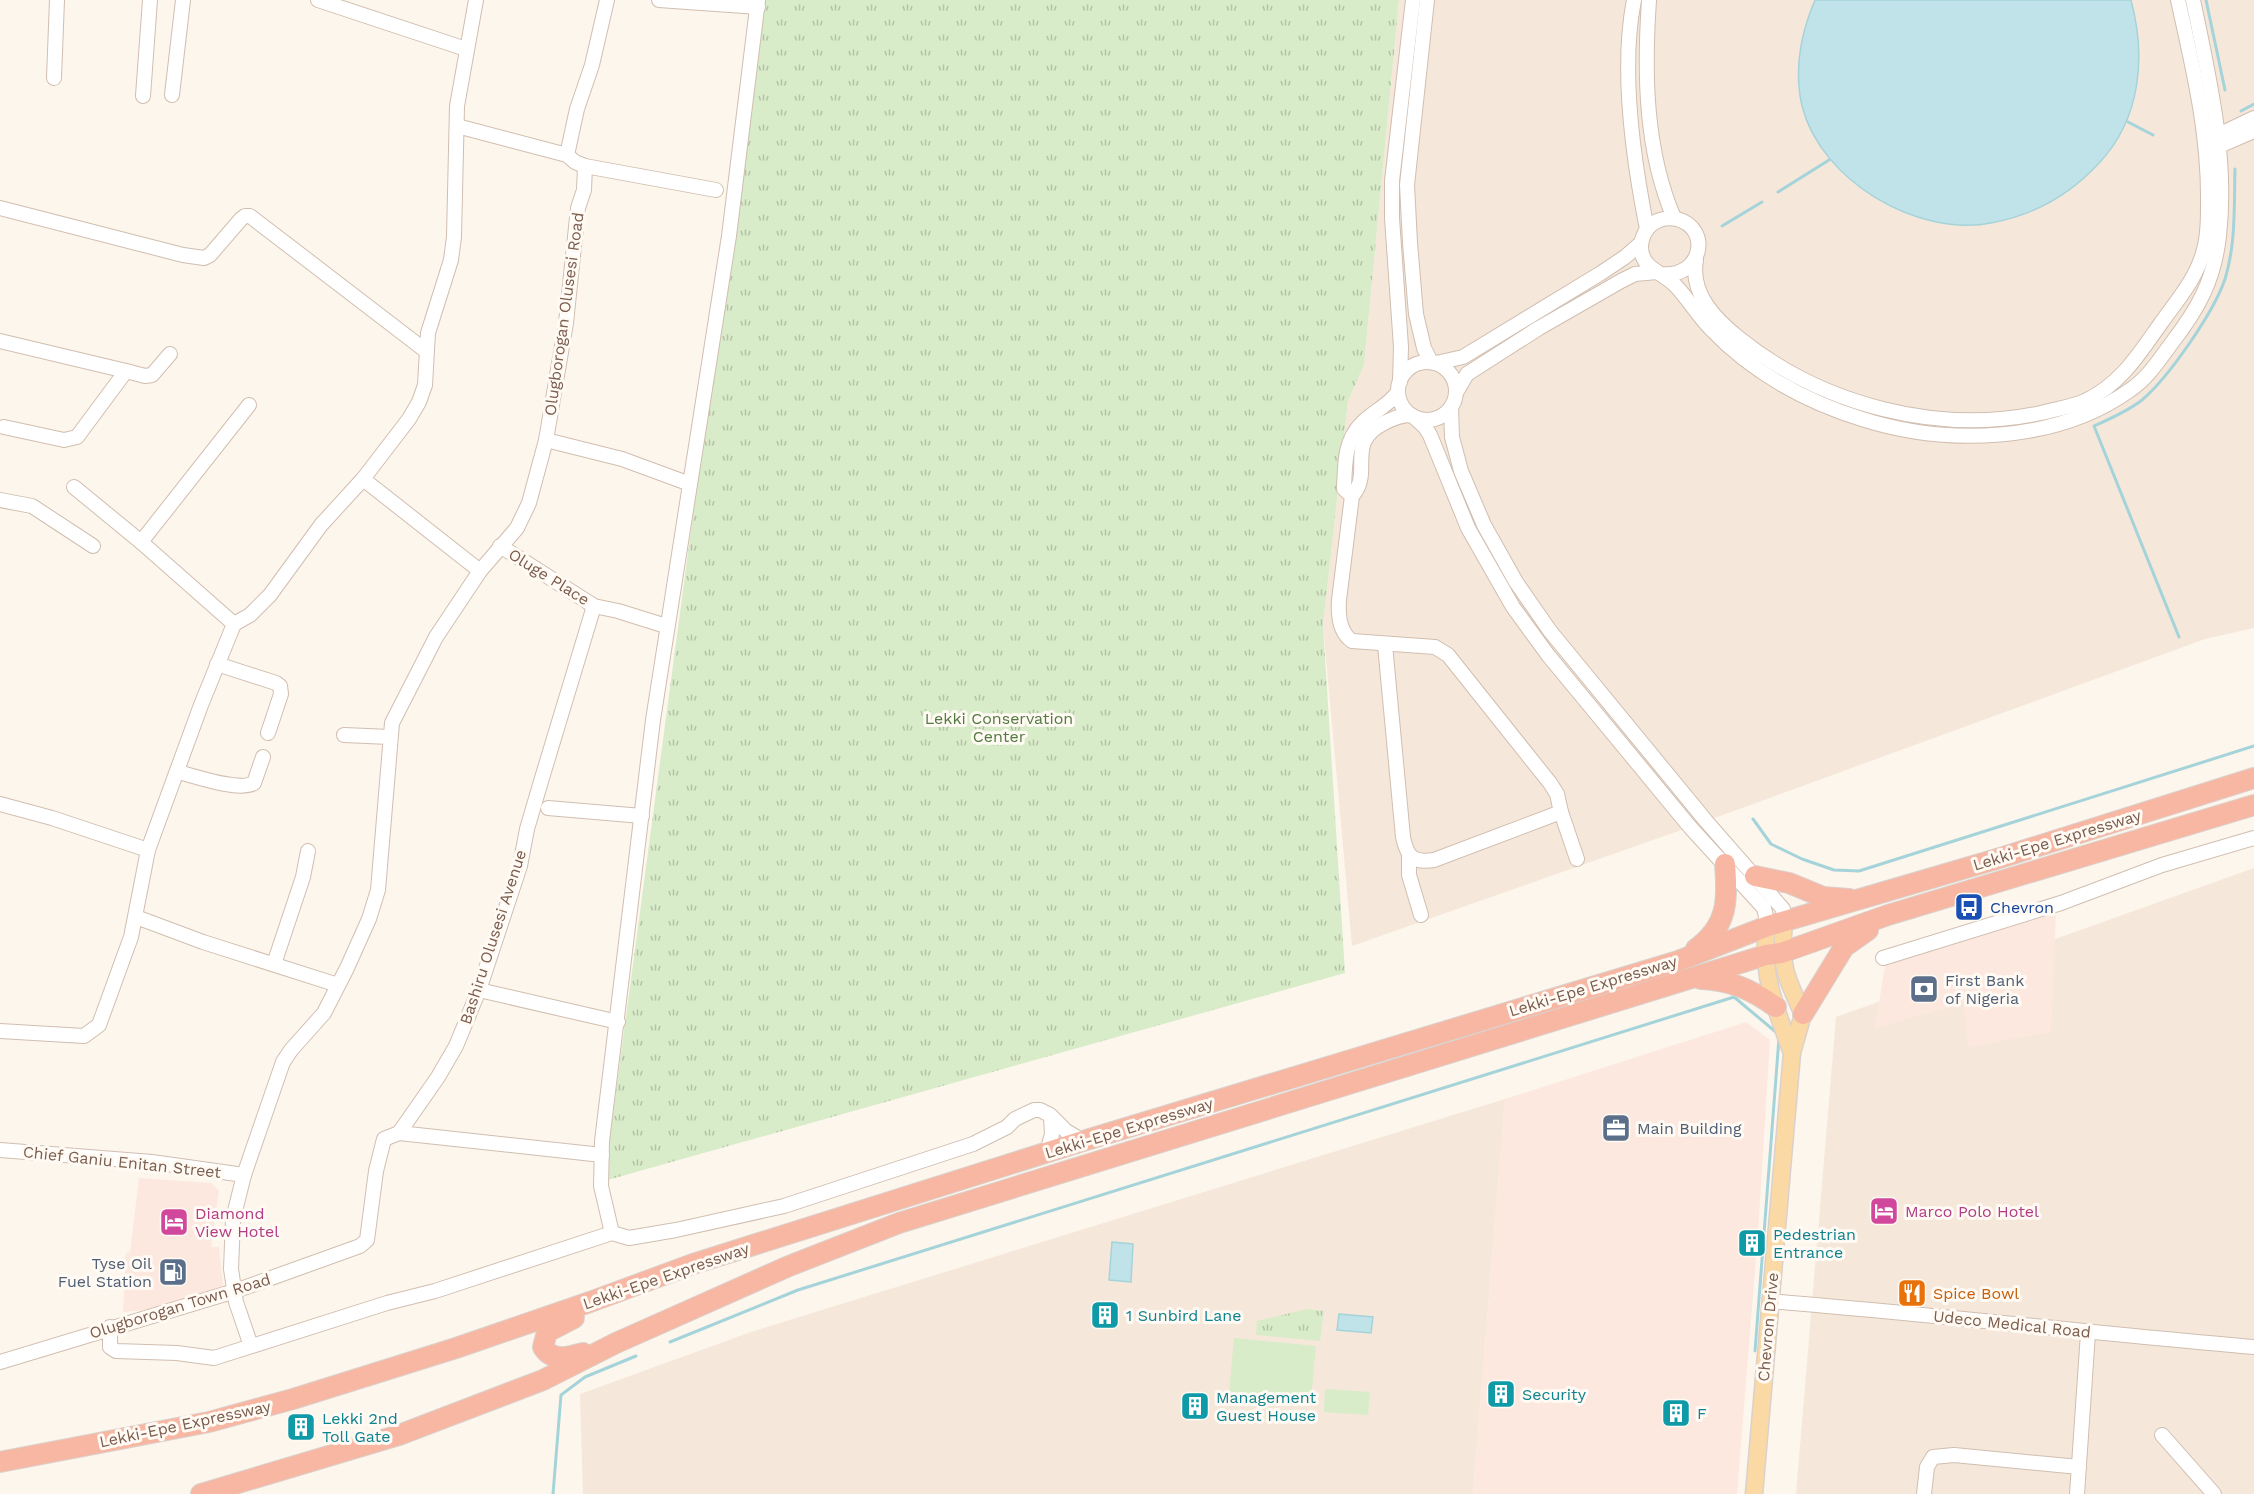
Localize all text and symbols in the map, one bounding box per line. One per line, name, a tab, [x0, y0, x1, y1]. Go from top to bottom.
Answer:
street label: Olugborogan Olusesi Road	[540, 211, 588, 417]
street label: Oluge Place	[505, 545, 593, 609]
park label: Lekki Conservation Center	[925, 709, 1073, 746]
street label: Lekki-Epe Expressway	[1971, 805, 2144, 875]
street label: Bashiru Olusesi Avenue	[456, 847, 530, 1027]
bus stop icon: Chevron	[1953, 891, 1985, 923]
place label: Chevron	[1990, 898, 2054, 917]
street label: Lekki-Epe Expressway	[1507, 951, 1680, 1021]
place label: First Bank of Nigeria	[1945, 971, 2024, 1008]
bank icon: First Bank of Nigeria	[1908, 973, 1940, 1005]
street label: Lekki-Epe Expressway	[1043, 1093, 1216, 1163]
office icon: Main Building	[1600, 1112, 1632, 1144]
place label: Main Building	[1637, 1119, 1742, 1138]
street label: Chief Ganiu Enitan Street	[22, 1142, 222, 1182]
hotel icon: Marco Polo Hotel	[1868, 1195, 1900, 1227]
place label: Marco Polo Hotel	[1905, 1202, 2039, 1221]
place label: Diamond View Hotel	[195, 1204, 279, 1241]
hotel icon: Diamond View Hotel	[158, 1206, 190, 1238]
place label: Pedestrian Entrance	[1773, 1225, 1856, 1262]
building icon: Pedestrian Entrance	[1736, 1227, 1768, 1259]
street label: Lekki-Epe Expressway	[580, 1238, 752, 1313]
place label: Tyse Oil Fuel Station	[58, 1254, 152, 1291]
fuel station icon: Tyse Oil Fuel Station	[157, 1256, 189, 1288]
street label: Olugborogan Town Road	[87, 1269, 273, 1343]
street label: Chevron Drive	[1754, 1272, 1782, 1382]
restaurant icon: Spice Bowl	[1896, 1277, 1928, 1309]
place label: Spice Bowl	[1933, 1284, 2019, 1303]
building icon: 1 Sunbird Lane	[1089, 1299, 1121, 1331]
place label: 1 Sunbird Lane	[1126, 1306, 1241, 1325]
street label: Udeco Medical Road	[1932, 1306, 2092, 1342]
building icon: Security	[1485, 1378, 1517, 1410]
place label: Security	[1522, 1385, 1587, 1404]
place label: Management Guest House	[1216, 1388, 1317, 1425]
building icon: Management Guest House	[1179, 1390, 1211, 1422]
street label: Lekki-Epe Expressway	[98, 1396, 273, 1451]
building icon: F	[1660, 1397, 1692, 1429]
place label: F	[1697, 1404, 1707, 1423]
place label: Lekki 2nd Toll Gate	[322, 1409, 398, 1446]
building icon: Lekki 2nd Toll Gate	[285, 1411, 317, 1443]

